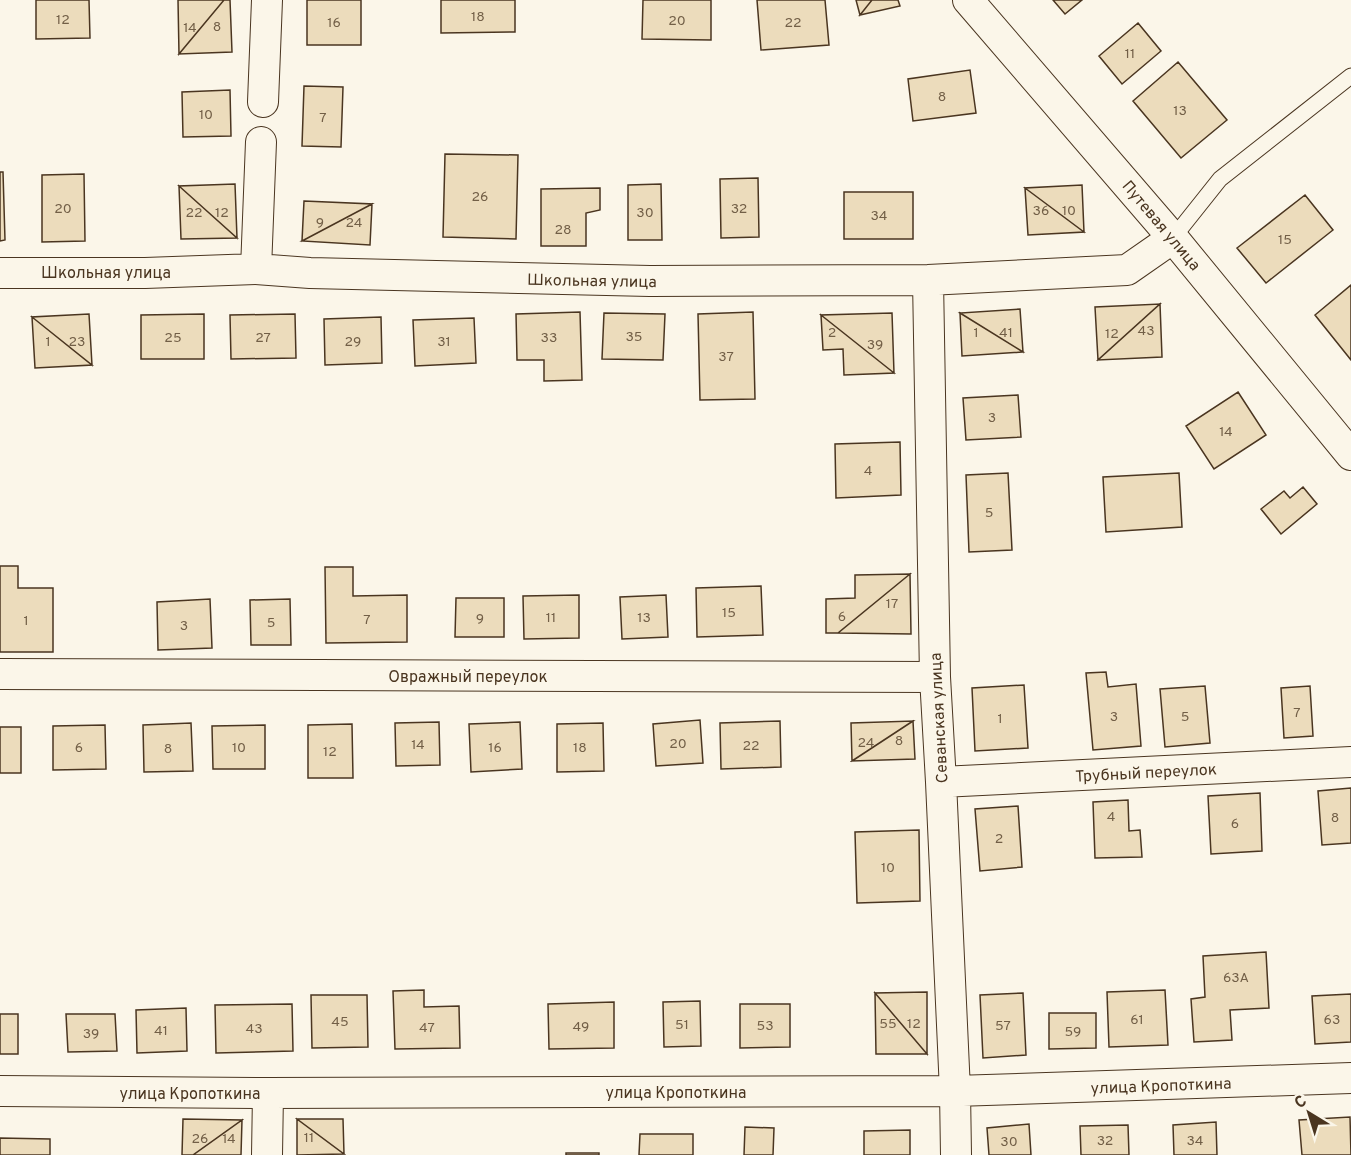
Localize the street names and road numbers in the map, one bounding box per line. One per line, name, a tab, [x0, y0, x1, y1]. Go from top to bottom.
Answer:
street label: Путевая улица	[1117, 177, 1204, 276]
street label: Школьная улица	[41, 264, 171, 284]
street label: Школьная улица	[527, 271, 657, 293]
street label: Севанская улица	[927, 652, 953, 784]
street label: Овражный переулок	[388, 668, 548, 688]
street label: Трубный переулок	[1075, 760, 1218, 788]
street label: улица Кропоткина	[1090, 1075, 1232, 1099]
street label: улица Кропоткина	[606, 1084, 746, 1104]
street label: улица Кропоткина	[120, 1085, 260, 1105]

